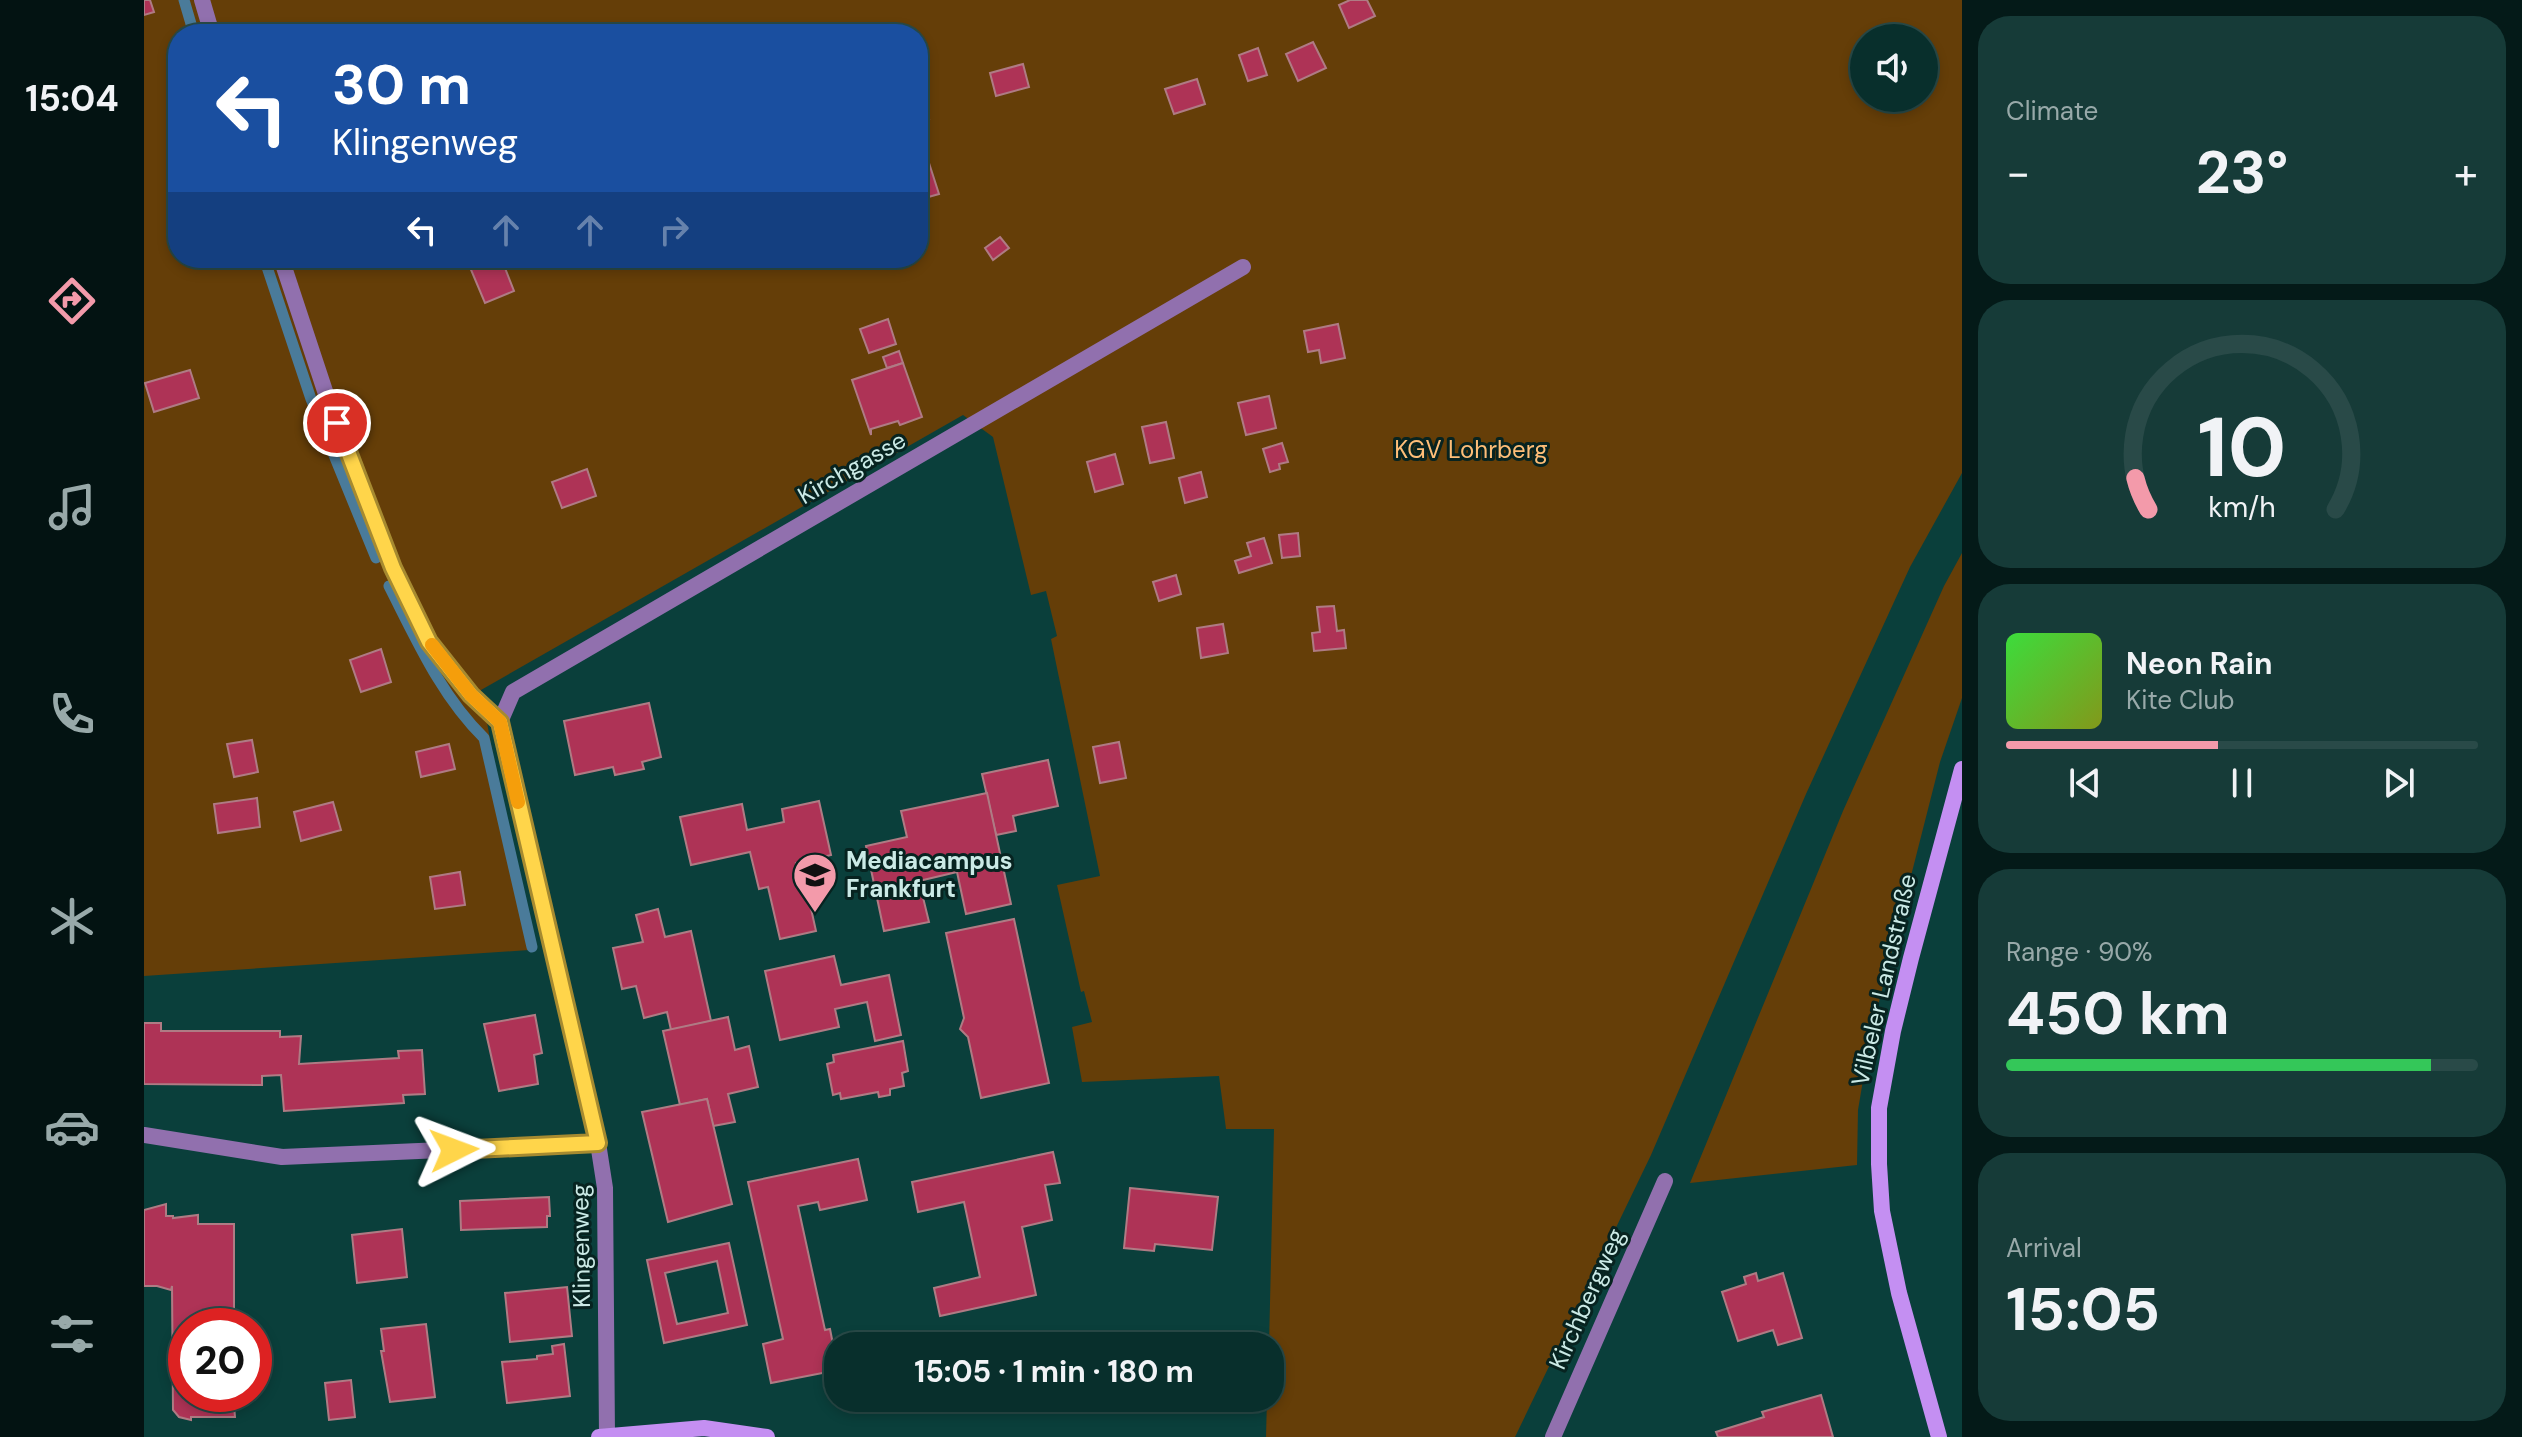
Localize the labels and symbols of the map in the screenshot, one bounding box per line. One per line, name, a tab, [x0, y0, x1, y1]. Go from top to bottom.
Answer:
pin	[303, 389, 371, 457]
street label: Kirchgasse	[792, 424, 911, 511]
park label: KGV Lohrberg	[1394, 434, 1548, 465]
place label: Mediacampus Frankfurt	[846, 845, 1013, 904]
school or university icon: Mediacampus Frankfurt	[791, 851, 839, 914]
street label: Vilbeler Landstraße	[1844, 871, 1923, 1089]
position arrow	[412, 1108, 496, 1192]
street label: Klingenweg	[564, 1184, 597, 1308]
street label: Kirchbergweg	[1542, 1223, 1631, 1374]
speed limit sign: 20	[168, 1308, 272, 1412]

